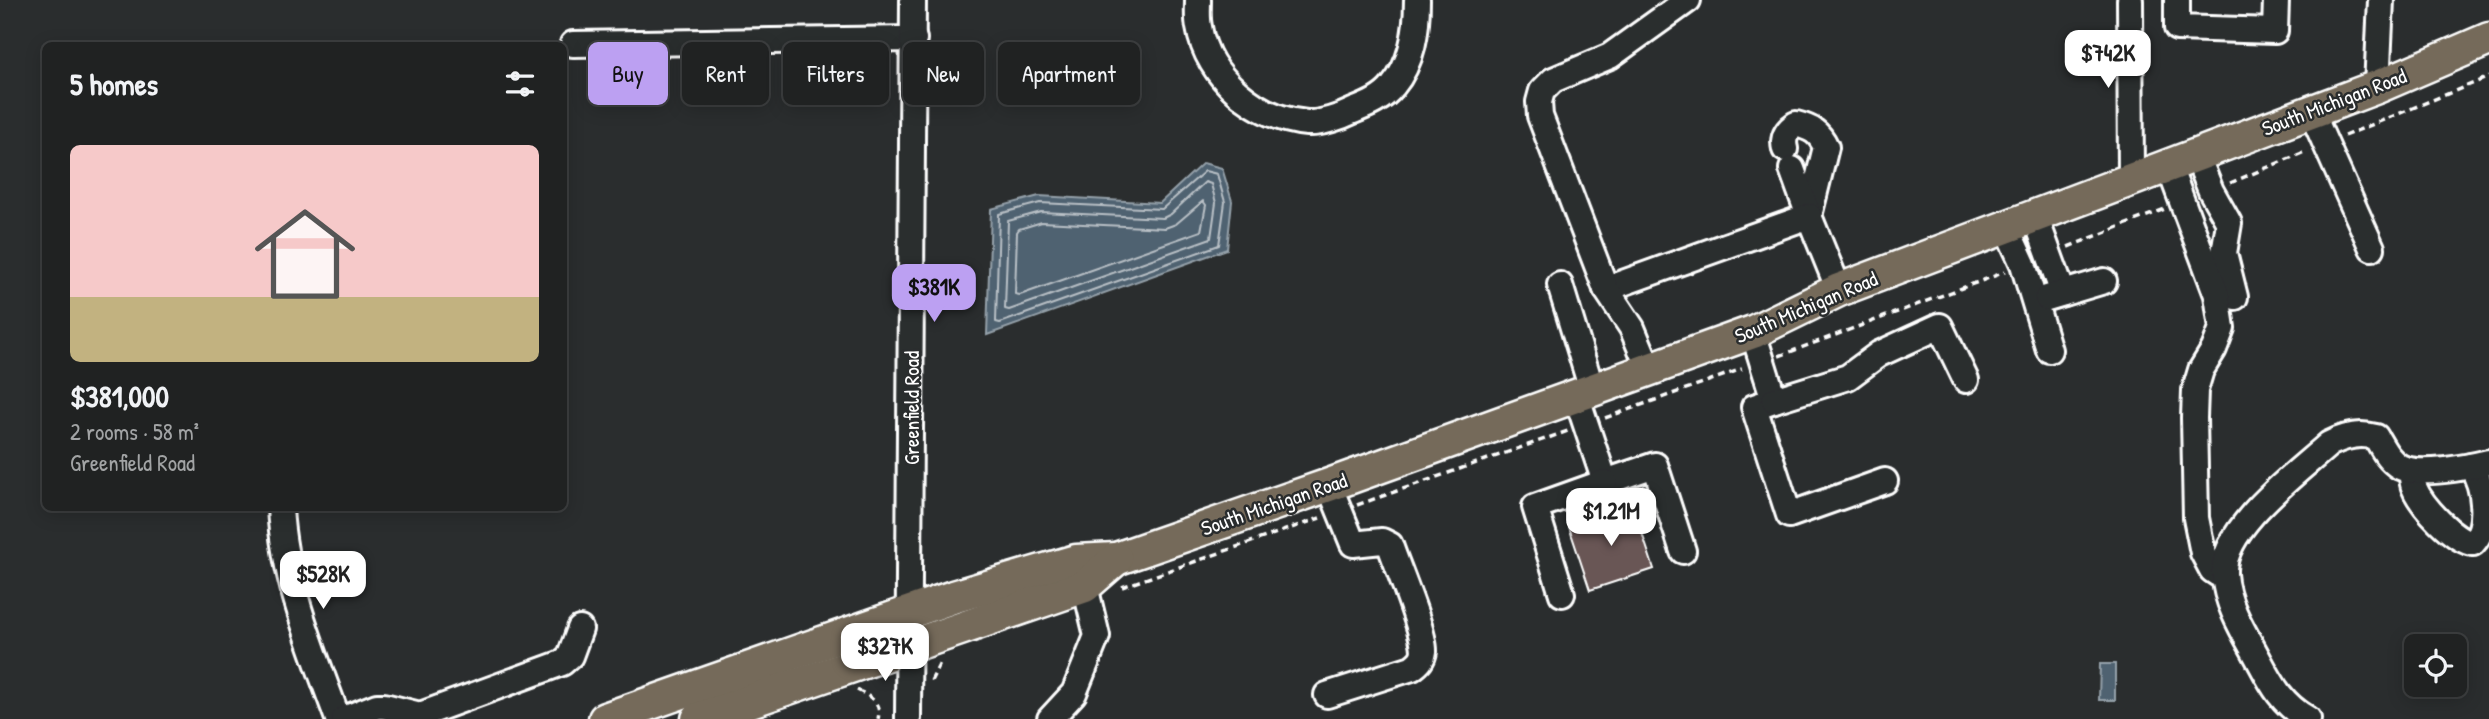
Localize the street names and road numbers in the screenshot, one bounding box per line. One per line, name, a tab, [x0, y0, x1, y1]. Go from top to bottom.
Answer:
street label: South Michigan Road	[2258, 61, 2410, 143]
street label: South Michigan Road	[1730, 264, 1882, 350]
street label: Greenfield Road	[897, 351, 926, 465]
street label: South Michigan Road	[1197, 465, 1351, 543]

